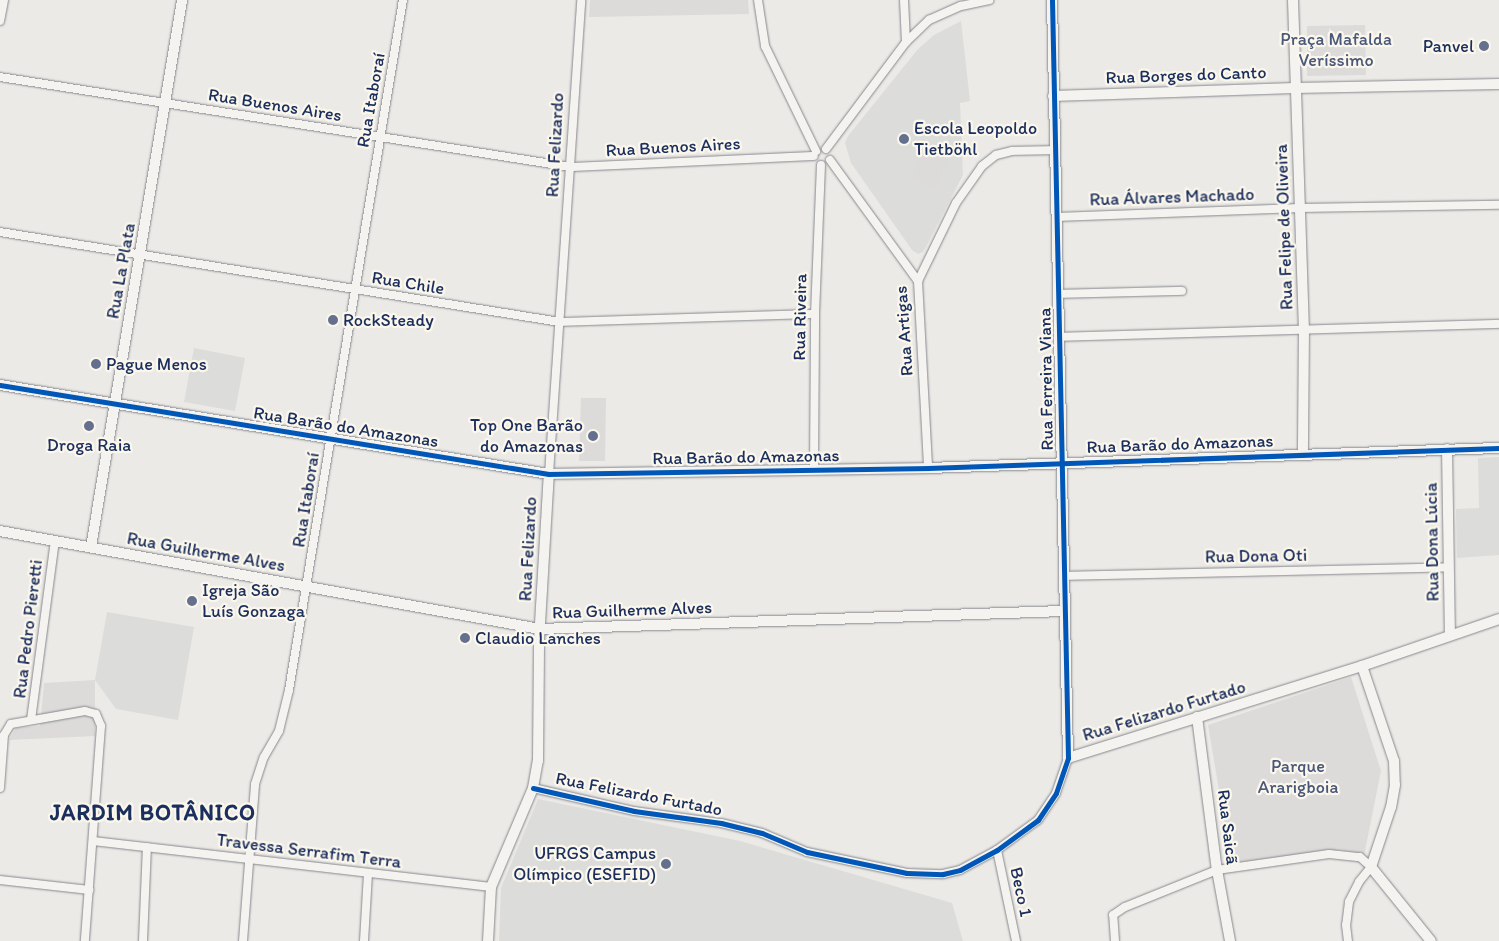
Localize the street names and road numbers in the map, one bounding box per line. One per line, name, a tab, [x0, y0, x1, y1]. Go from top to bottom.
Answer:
street label: Rua Itaboraí	[352, 51, 390, 149]
street label: Rua Borges do Canto	[1105, 61, 1267, 89]
street label: Rua Buenos Aires	[207, 84, 343, 126]
street label: Rua Felizardo	[541, 92, 569, 198]
street label: Rua Buenos Aires	[605, 133, 741, 161]
street label: Rua Felipe de Oliveira	[1270, 144, 1298, 310]
street label: Rua Álvares Machado	[1089, 183, 1255, 211]
street label: Rua La Plata	[102, 222, 140, 320]
street label: Rua Chile	[370, 267, 446, 299]
street label: Rua Riveira	[788, 273, 812, 361]
street label: Rua Artigas	[890, 285, 918, 377]
street label: Rua Ferreira Viana	[1034, 308, 1058, 450]
street label: Rua Barão do Amazonas	[251, 402, 441, 452]
street label: Rua Barão do Amazonas	[1085, 430, 1275, 458]
street label: Rua Barão do Amazonas	[652, 445, 840, 469]
street label: Rua Itaboraí	[288, 451, 324, 549]
street label: Rua Dona Lúcia	[1420, 482, 1444, 602]
street label: Rua Felizardo	[514, 496, 542, 602]
street label: Rua Guilherme Alves	[125, 527, 287, 577]
street label: Rua Dona Oti	[1205, 544, 1307, 568]
street label: Rua Pedro Pieretti	[9, 559, 47, 699]
street label: Rua Guilherme Alves	[552, 596, 712, 624]
street label: Rua Felizardo Furtado	[1080, 676, 1248, 746]
street label: Rua Felizardo Furtado	[554, 767, 724, 821]
street label: Rua Saicã	[1213, 788, 1243, 866]
street label: Travessa Serrafim Terra	[217, 829, 401, 873]
street label: Beco 1	[1005, 865, 1037, 919]

